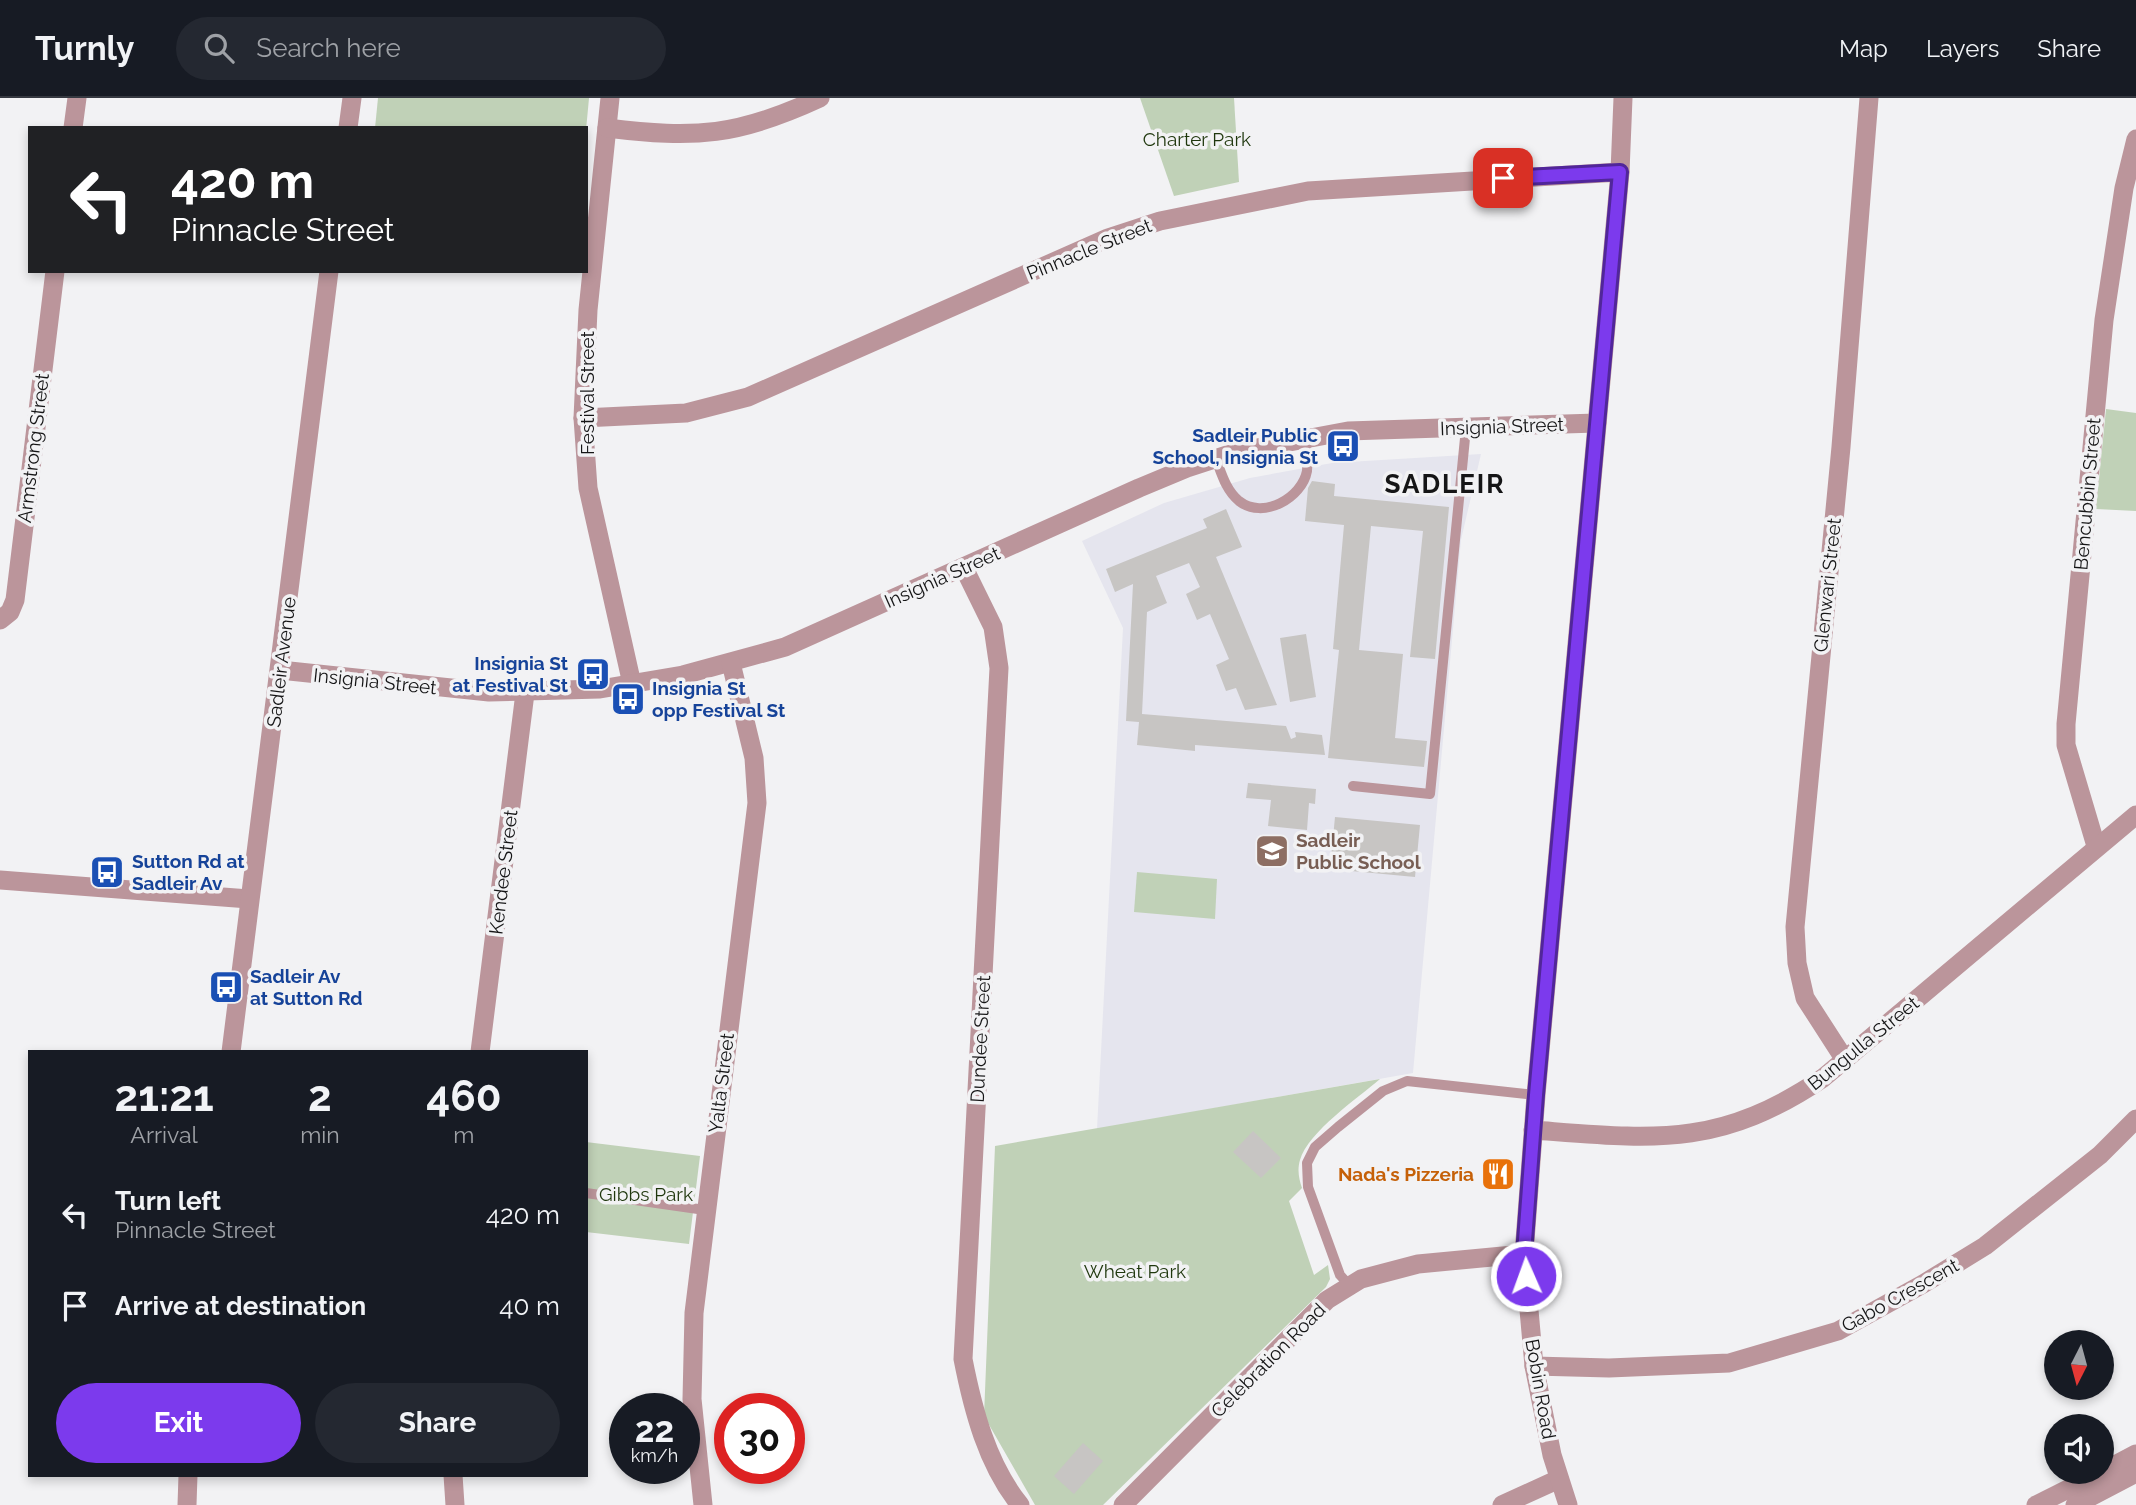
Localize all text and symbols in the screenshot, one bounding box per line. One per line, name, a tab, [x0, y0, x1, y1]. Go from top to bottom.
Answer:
search box	[176, 17, 666, 80]
text: Turnly	[35, 29, 134, 68]
icon: search	[200, 29, 238, 67]
text: Search here	[256, 33, 401, 63]
text: Map	[1839, 34, 1888, 63]
text: Layers	[1926, 34, 1999, 63]
text: Share	[2037, 34, 2101, 63]
park label: Charter Park	[1143, 128, 1251, 150]
pin	[1473, 148, 1533, 208]
text: 420 m	[171, 152, 314, 209]
icon: left	[56, 154, 147, 245]
icon: arrive	[1484, 159, 1522, 197]
text: Pinnacle Street	[171, 211, 395, 248]
street label: Pinnacle Street	[1023, 214, 1155, 284]
street label: Festival Street	[576, 330, 598, 455]
street label: Armstrong Street	[13, 371, 53, 524]
street label: Insignia Street	[1440, 413, 1565, 439]
street label: Bencubbin Street	[2069, 416, 2105, 571]
place label: Sadleir Public School, Insignia St	[1152, 424, 1319, 468]
bus stop icon: Sadleir Public School, Insignia St	[1324, 427, 1362, 465]
district label: SADLEIR	[1384, 469, 1506, 499]
street label: Glenwari Street	[1809, 516, 1845, 653]
street label: Insignia Street	[881, 541, 1004, 612]
street label: Sadleir Avenue	[262, 595, 300, 729]
place label: Insignia St at Festival St	[452, 652, 569, 696]
bus stop icon: Insignia St at Festival St	[574, 655, 612, 693]
street label: Insignia Street	[312, 664, 438, 698]
place label: Insignia St opp Festival St	[652, 677, 786, 721]
bus stop icon: Insignia St opp Festival St	[609, 680, 647, 718]
street label: Kendee Street	[484, 808, 522, 936]
place label: Sadleir Public School	[1296, 829, 1422, 873]
school or university icon: Sadleir Public School	[1253, 832, 1291, 870]
place label: Sutton Rd at Sadleir Av	[132, 850, 245, 894]
bus stop icon: Sutton Rd at Sadleir Av	[88, 853, 126, 891]
place label: Sadleir Av at Sutton Rd	[250, 965, 363, 1009]
bus stop icon: Sadleir Av at Sutton Rd	[207, 968, 245, 1006]
street label: Dundee Street	[966, 974, 994, 1103]
street label: Bungulla Street	[1803, 991, 1923, 1094]
street label: Yalta Street	[704, 1031, 738, 1134]
text: 21:21	[114, 1072, 214, 1121]
text: 2	[308, 1072, 332, 1121]
text: 460	[426, 1072, 501, 1121]
text: Arrival	[130, 1121, 198, 1148]
text: min	[300, 1121, 340, 1148]
text: m	[453, 1121, 474, 1148]
restaurant icon: Nada's Pizzeria	[1479, 1155, 1517, 1193]
place label: Nada's Pizzeria	[1338, 1163, 1474, 1185]
park label: Gibbs Park	[599, 1183, 693, 1205]
text: Turn left	[115, 1186, 221, 1216]
icon: left	[56, 1196, 94, 1234]
text: 420 m	[486, 1200, 560, 1230]
text: Pinnacle Street	[115, 1216, 276, 1243]
position arrow	[1489, 1239, 1563, 1313]
street label: Gabo Crescent	[1838, 1253, 1963, 1336]
park label: Wheat Park	[1084, 1260, 1186, 1282]
icon: arrive	[56, 1287, 94, 1325]
text: Arrive at destination	[115, 1291, 366, 1321]
text: 40 m	[499, 1291, 560, 1321]
street label: Celebration Road	[1206, 1298, 1330, 1422]
north arrow	[2044, 1330, 2114, 1400]
map controls	[2044, 1330, 2114, 1484]
street label: Bobin Road	[1521, 1337, 1561, 1441]
button: Exit	[56, 1383, 301, 1463]
button: Share	[315, 1383, 560, 1463]
speed limit sign: 30	[714, 1393, 805, 1484]
text: 22	[635, 1409, 674, 1450]
button: sound	[2044, 1414, 2114, 1484]
text: km/h	[631, 1445, 678, 1466]

